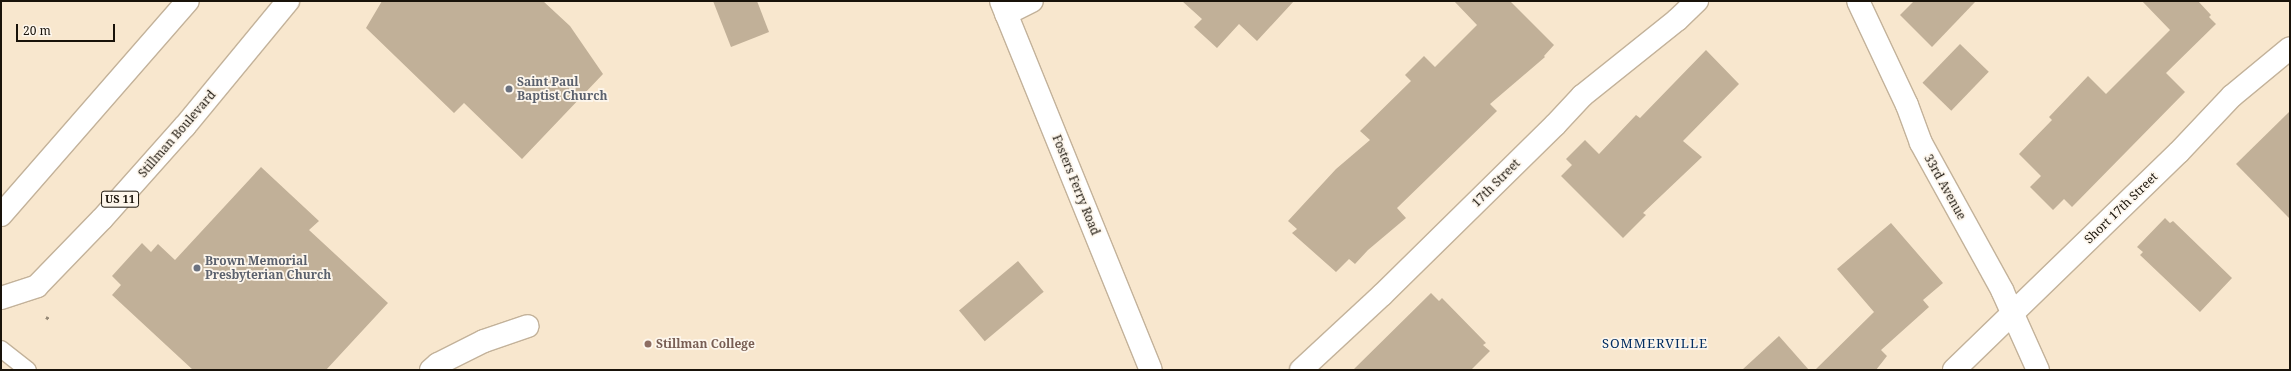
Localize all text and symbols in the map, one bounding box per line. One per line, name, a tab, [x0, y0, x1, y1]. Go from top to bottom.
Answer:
scale bar	[18, 16, 117, 42]
text: 20 m	[23, 22, 51, 39]
place label: Saint Paul Baptist Church	[517, 75, 607, 103]
marker: Saint Paul Baptist Church	[504, 84, 514, 94]
street label: Stillman Boulevard	[135, 88, 219, 180]
street label: Fosters Ferry Road	[1049, 133, 1103, 237]
street label: 33rd Avenue	[1921, 152, 1969, 222]
street label: 17th Street	[1469, 156, 1523, 210]
street label: Short 17th Street	[2082, 170, 2160, 246]
road number: US 11	[101, 190, 139, 208]
place label: Brown Memorial Presbyterian Church	[205, 254, 331, 282]
marker: Brown Memorial Presbyterian Church	[192, 263, 202, 273]
district label: SOMMERVILLE	[1602, 335, 1708, 351]
place label: Stillman College	[656, 337, 755, 351]
marker: Stillman College	[643, 339, 653, 349]

